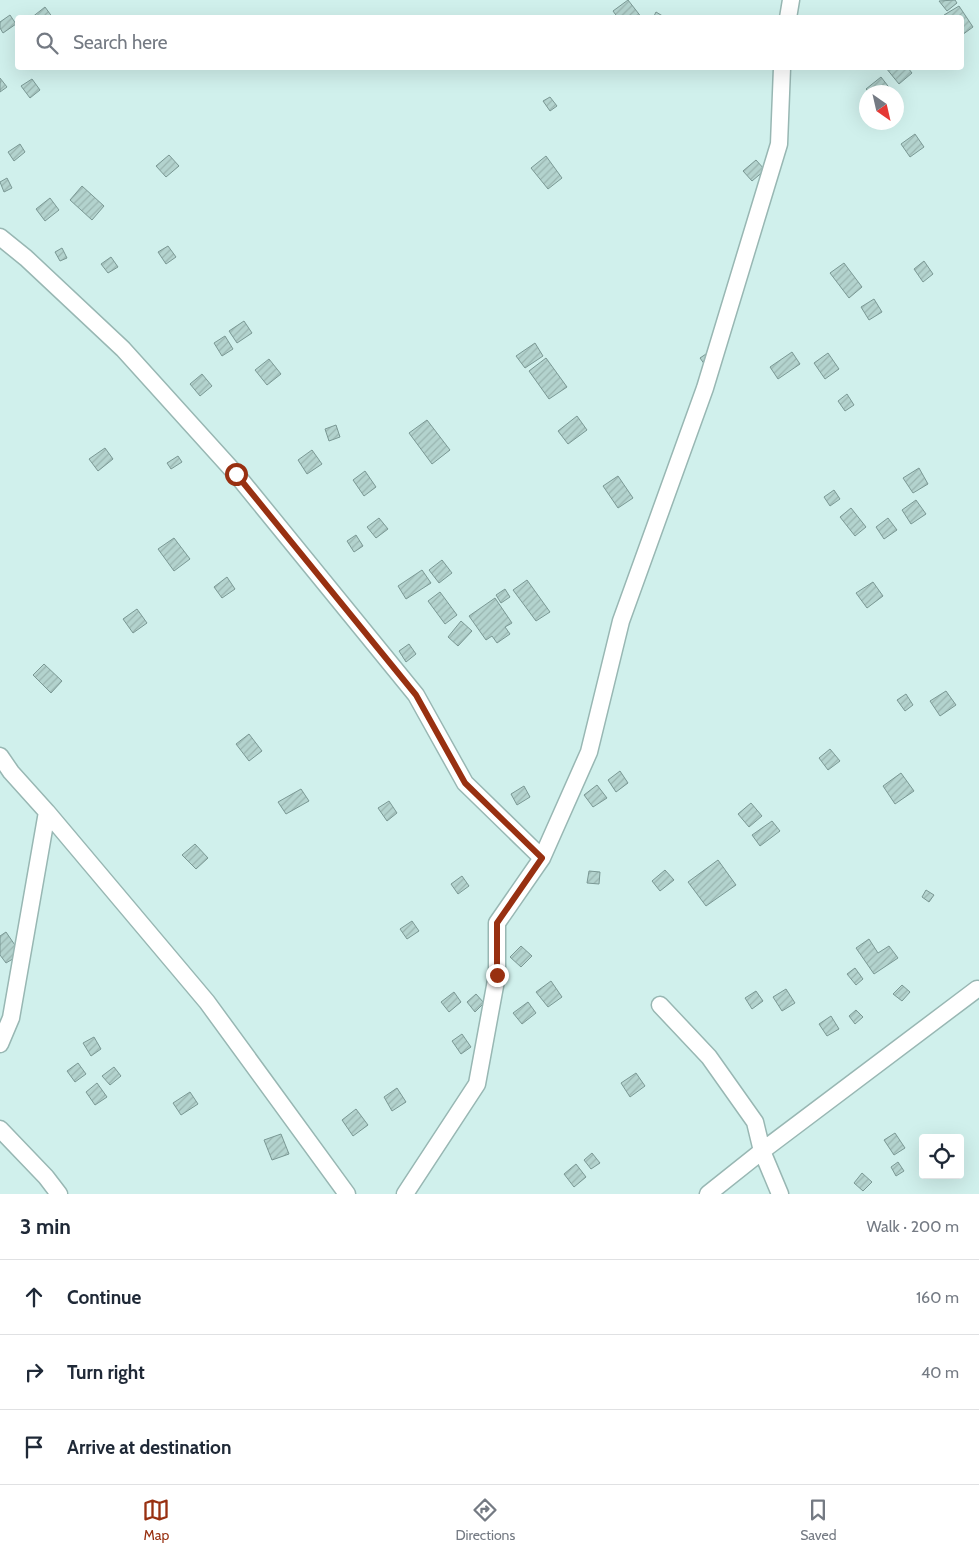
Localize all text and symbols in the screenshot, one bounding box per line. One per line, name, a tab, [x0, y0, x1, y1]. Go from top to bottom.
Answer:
search box	[15, 15, 964, 70]
icon: search	[33, 29, 61, 57]
text: Search here	[73, 31, 167, 54]
north arrow	[859, 85, 904, 130]
route start	[225, 463, 248, 486]
route end	[486, 964, 509, 987]
map controls	[919, 1134, 964, 1179]
button: locate	[919, 1134, 964, 1179]
text: 3 min	[20, 1214, 71, 1239]
text: Walk · 200 m	[867, 1217, 959, 1236]
icon: ahead	[20, 1283, 48, 1311]
text: Continue	[67, 1286, 141, 1309]
text: 160 m	[916, 1288, 959, 1307]
icon: right	[20, 1358, 48, 1386]
text: Turn right	[67, 1361, 145, 1384]
text: 40 m	[921, 1363, 959, 1382]
icon: arrive	[20, 1433, 48, 1461]
text: Arrive at destination	[67, 1436, 231, 1459]
tab: Map	[142, 1496, 170, 1544]
tab: Directions	[455, 1496, 515, 1544]
tab: Saved	[800, 1496, 837, 1544]

